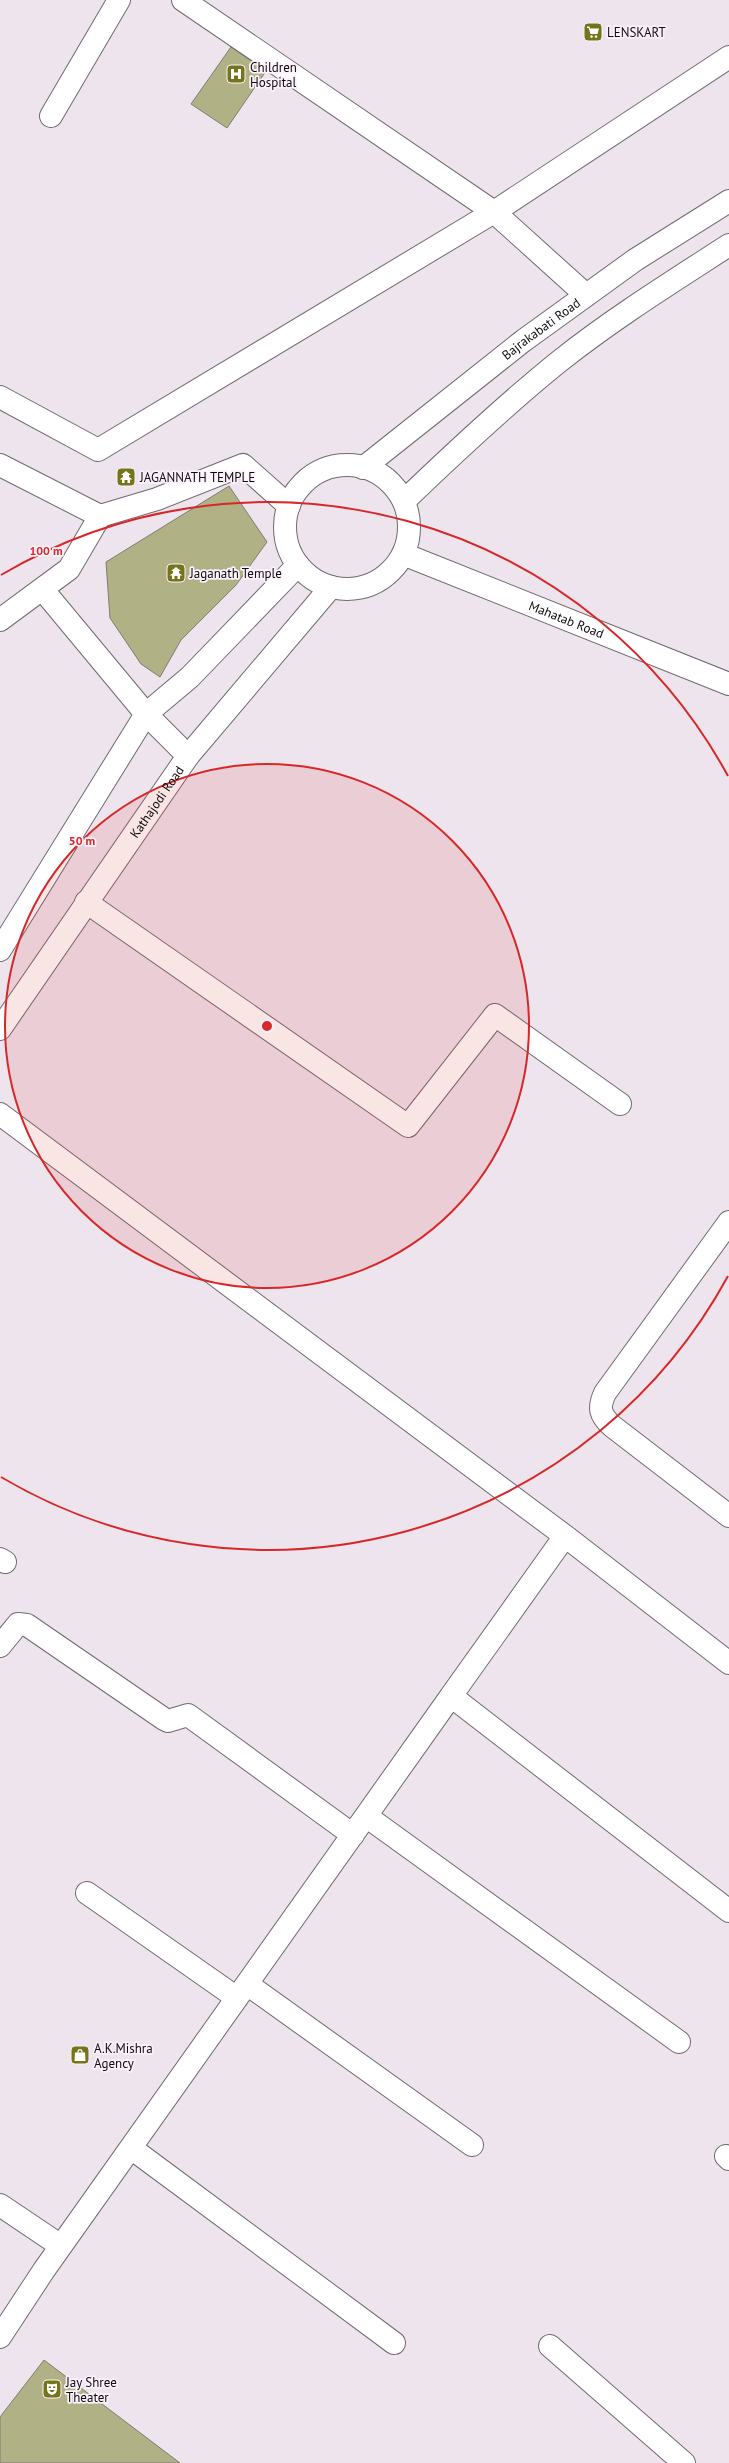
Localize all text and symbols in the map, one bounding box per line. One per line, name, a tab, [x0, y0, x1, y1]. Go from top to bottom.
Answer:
supermarket icon: LENSKART	[582, 21, 604, 43]
place label: LENSKART	[607, 24, 666, 41]
place label: Children Hospital	[250, 59, 297, 91]
hospital icon: Children Hospital	[225, 63, 247, 85]
street label: Bajrakabati Road	[498, 294, 583, 363]
temple icon: JAGANNATH TEMPLE	[115, 466, 137, 488]
place label: JAGANNATH TEMPLE	[139, 469, 255, 486]
text: 100 m	[29, 543, 63, 558]
temple icon: Jaganath Temple	[165, 562, 187, 584]
place label: Jaganath Temple	[189, 565, 282, 582]
street label: Mahatab Road	[527, 597, 606, 642]
street label: Kathajodi Road	[126, 762, 187, 841]
text: 50 m	[69, 833, 95, 848]
centre of rings	[260, 1019, 274, 1033]
place label: A.K.Mishra Agency	[94, 2040, 153, 2072]
shop icon: A.K.Mishra Agency	[69, 2044, 91, 2066]
place label: Jay Shree Theater	[65, 2374, 117, 2406]
theatre icon: Jay Shree Theater	[41, 2378, 63, 2400]

